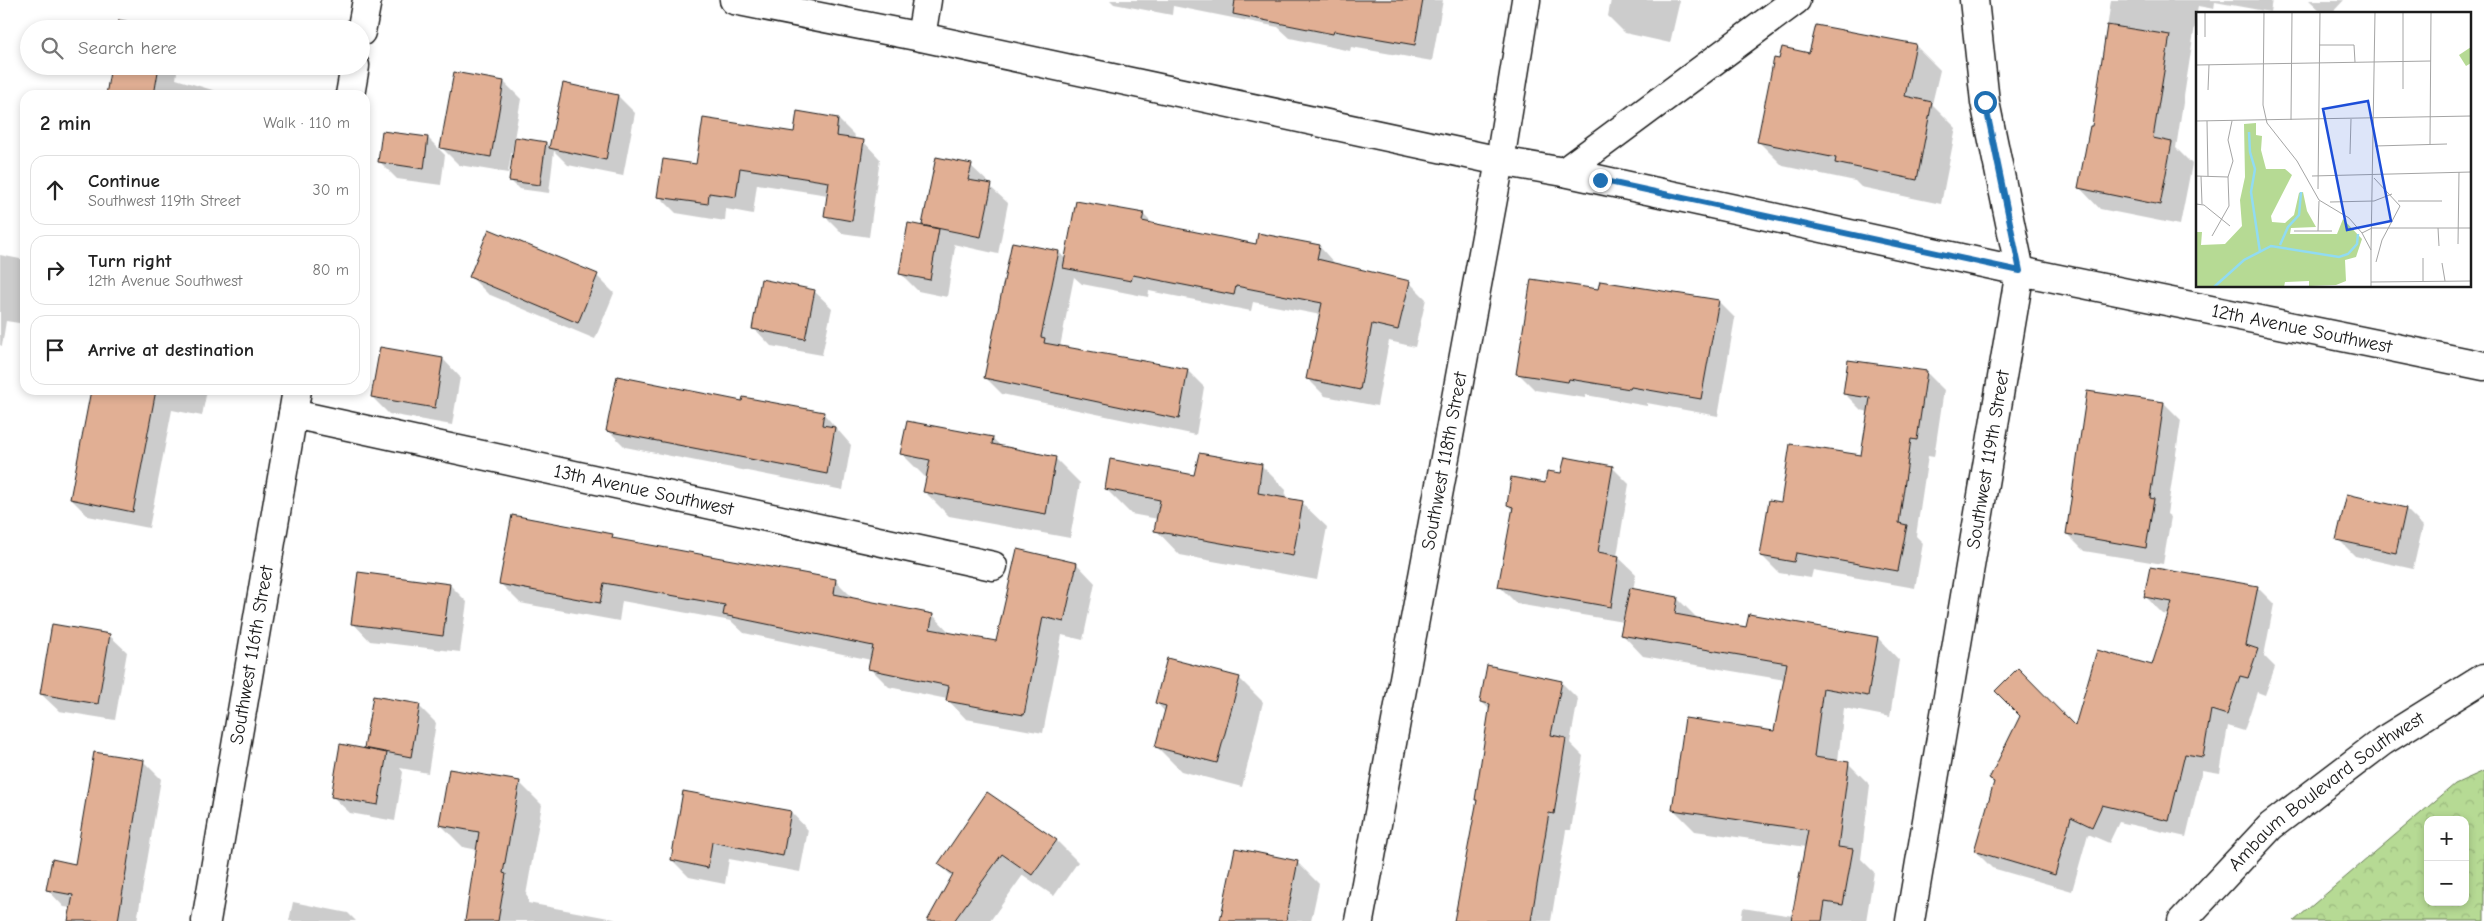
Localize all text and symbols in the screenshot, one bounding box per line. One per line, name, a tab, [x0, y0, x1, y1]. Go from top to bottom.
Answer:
inset map	[2196, 12, 2472, 288]
search box	[20, 20, 370, 75]
icon: search	[38, 34, 66, 62]
text: Search here	[78, 37, 177, 59]
route start	[1974, 91, 1997, 114]
text: 2 min	[40, 111, 91, 135]
text: Walk · 110 m	[263, 114, 350, 132]
route end	[1589, 169, 1612, 192]
text: Continue	[88, 170, 160, 192]
icon: ahead	[41, 176, 69, 204]
text: 30 m	[313, 181, 349, 199]
text: Southwest 119th Street	[88, 192, 240, 210]
text: Turn right	[88, 250, 172, 272]
icon: right	[41, 256, 69, 284]
text: 80 m	[312, 261, 349, 279]
text: 12th Avenue Southwest	[88, 272, 242, 290]
street label: 12th Avenue Southwest	[2210, 300, 2394, 358]
icon: arrive	[41, 336, 69, 364]
text: Arrive at destination	[88, 339, 254, 361]
street label: Southwest 119th Street	[1962, 368, 2014, 551]
street label: Southwest 118th Street	[1417, 369, 1472, 552]
street label: 13th Avenue Southwest	[552, 460, 736, 520]
street label: Southwest 116th Street	[225, 563, 278, 746]
street label: Ambaum Boulevard Southwest	[2224, 707, 2429, 875]
map controls	[2424, 816, 2469, 906]
button: +	[2424, 816, 2469, 861]
button: −	[2424, 861, 2469, 906]

